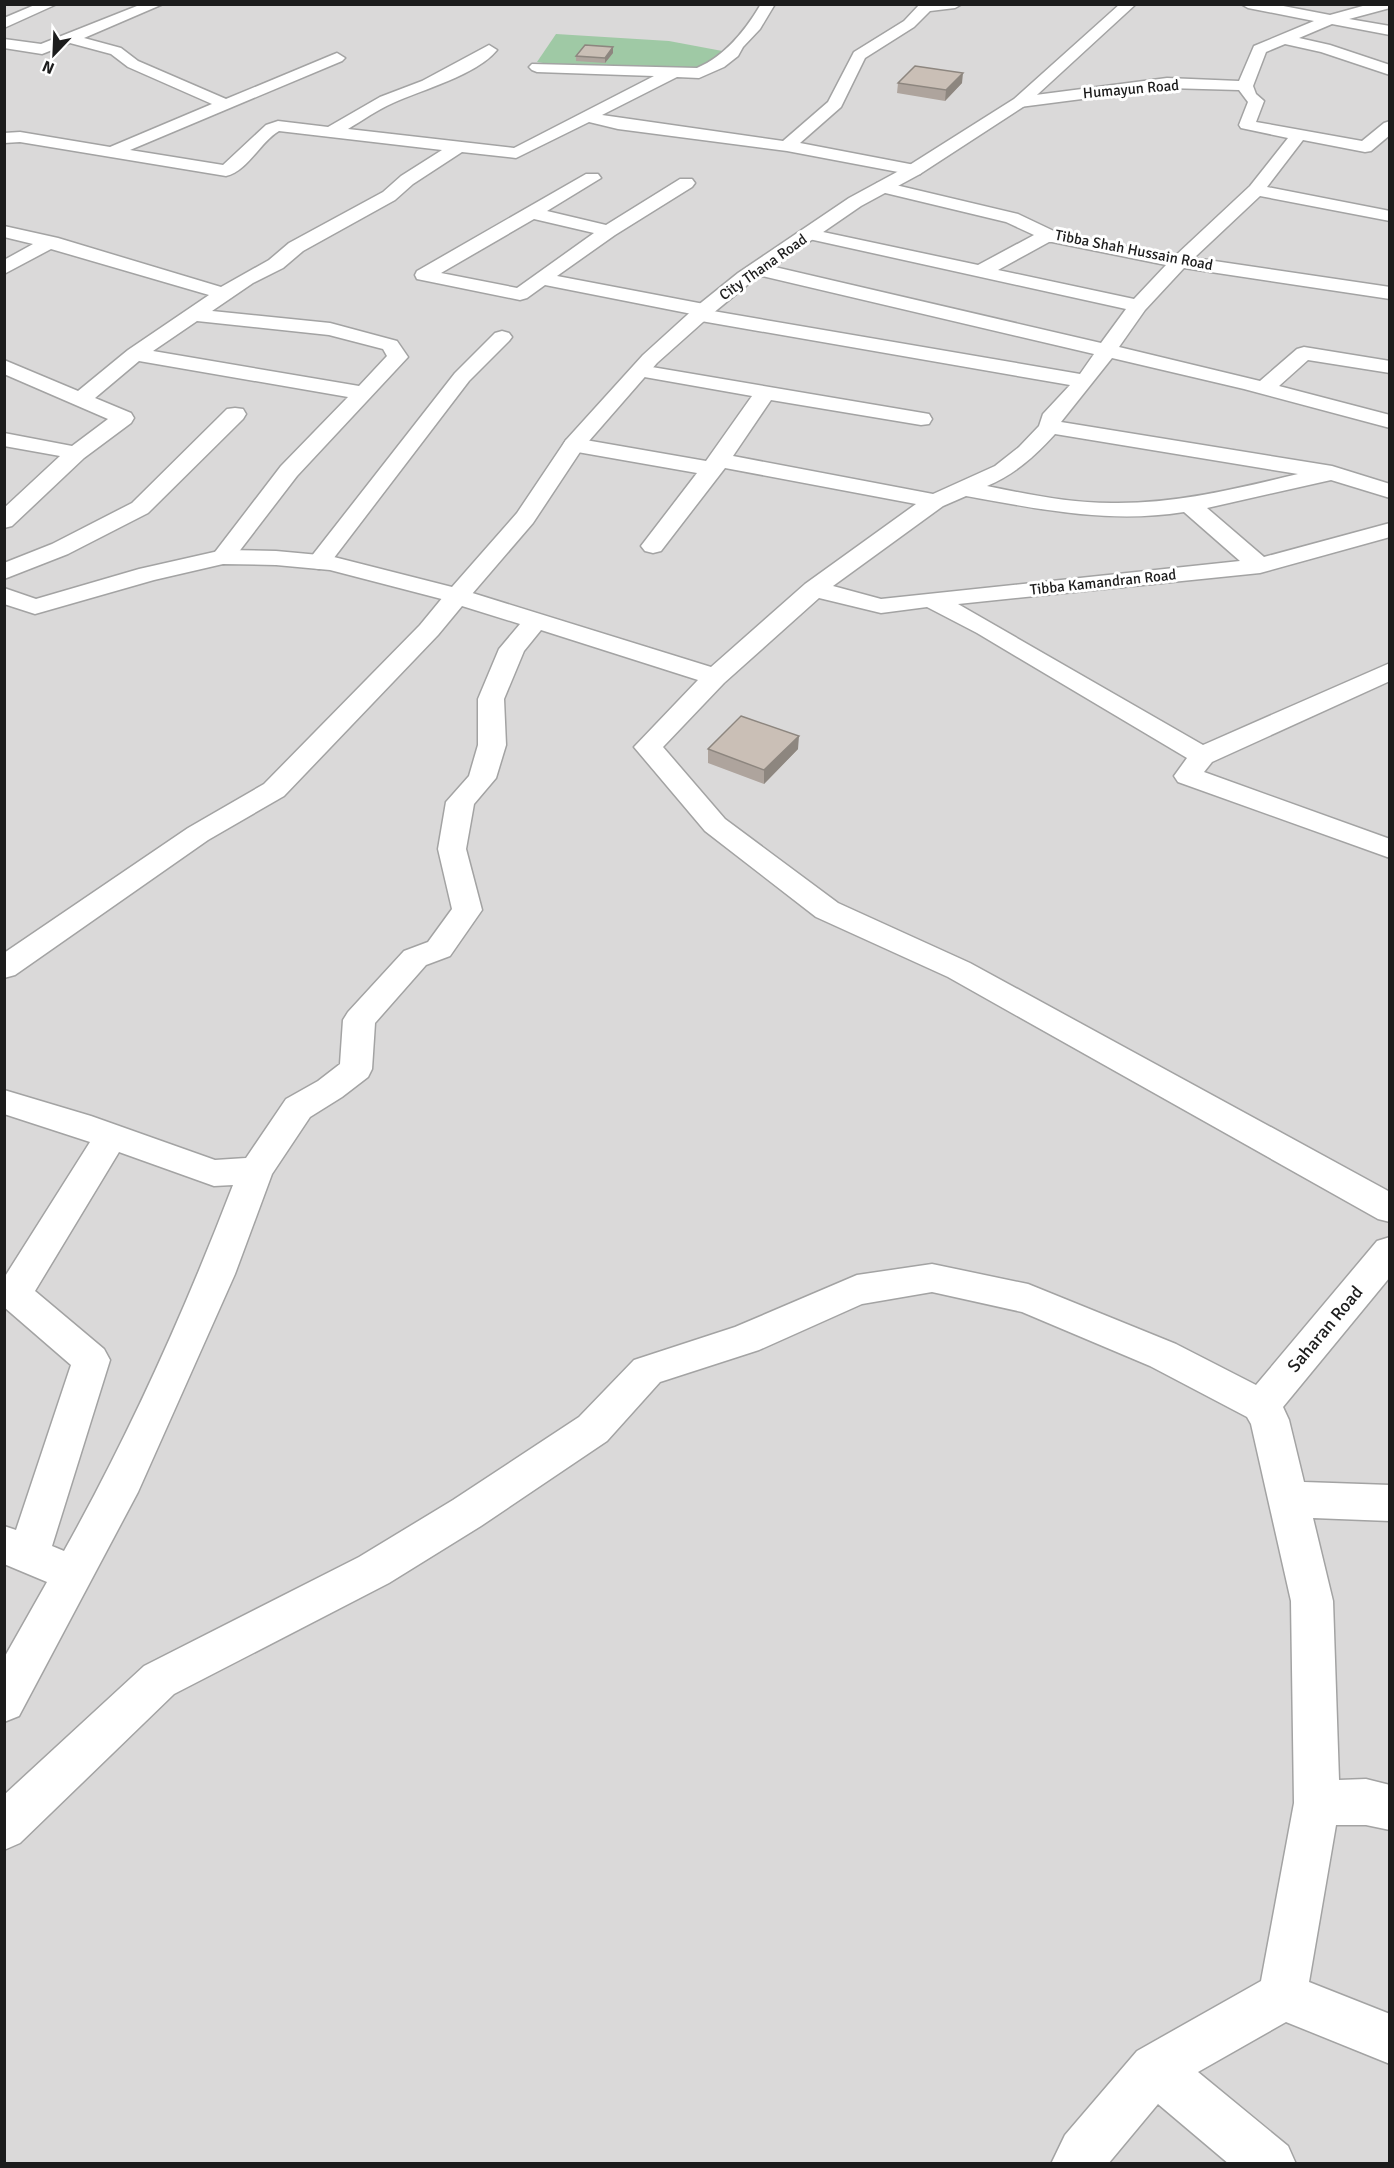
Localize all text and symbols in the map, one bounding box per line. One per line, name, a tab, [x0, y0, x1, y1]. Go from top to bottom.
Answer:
north arrow	[24, 24, 84, 84]
text: N	[39, 56, 58, 78]
street label: Humayun Road	[1082, 76, 1180, 102]
street label: Tibba Shah Hussain Road	[1054, 226, 1215, 274]
street label: City Thana Road	[716, 230, 810, 304]
street label: Tibba Kamandran Road	[1029, 565, 1177, 599]
street label: Saharan Road	[1283, 1281, 1367, 1377]

